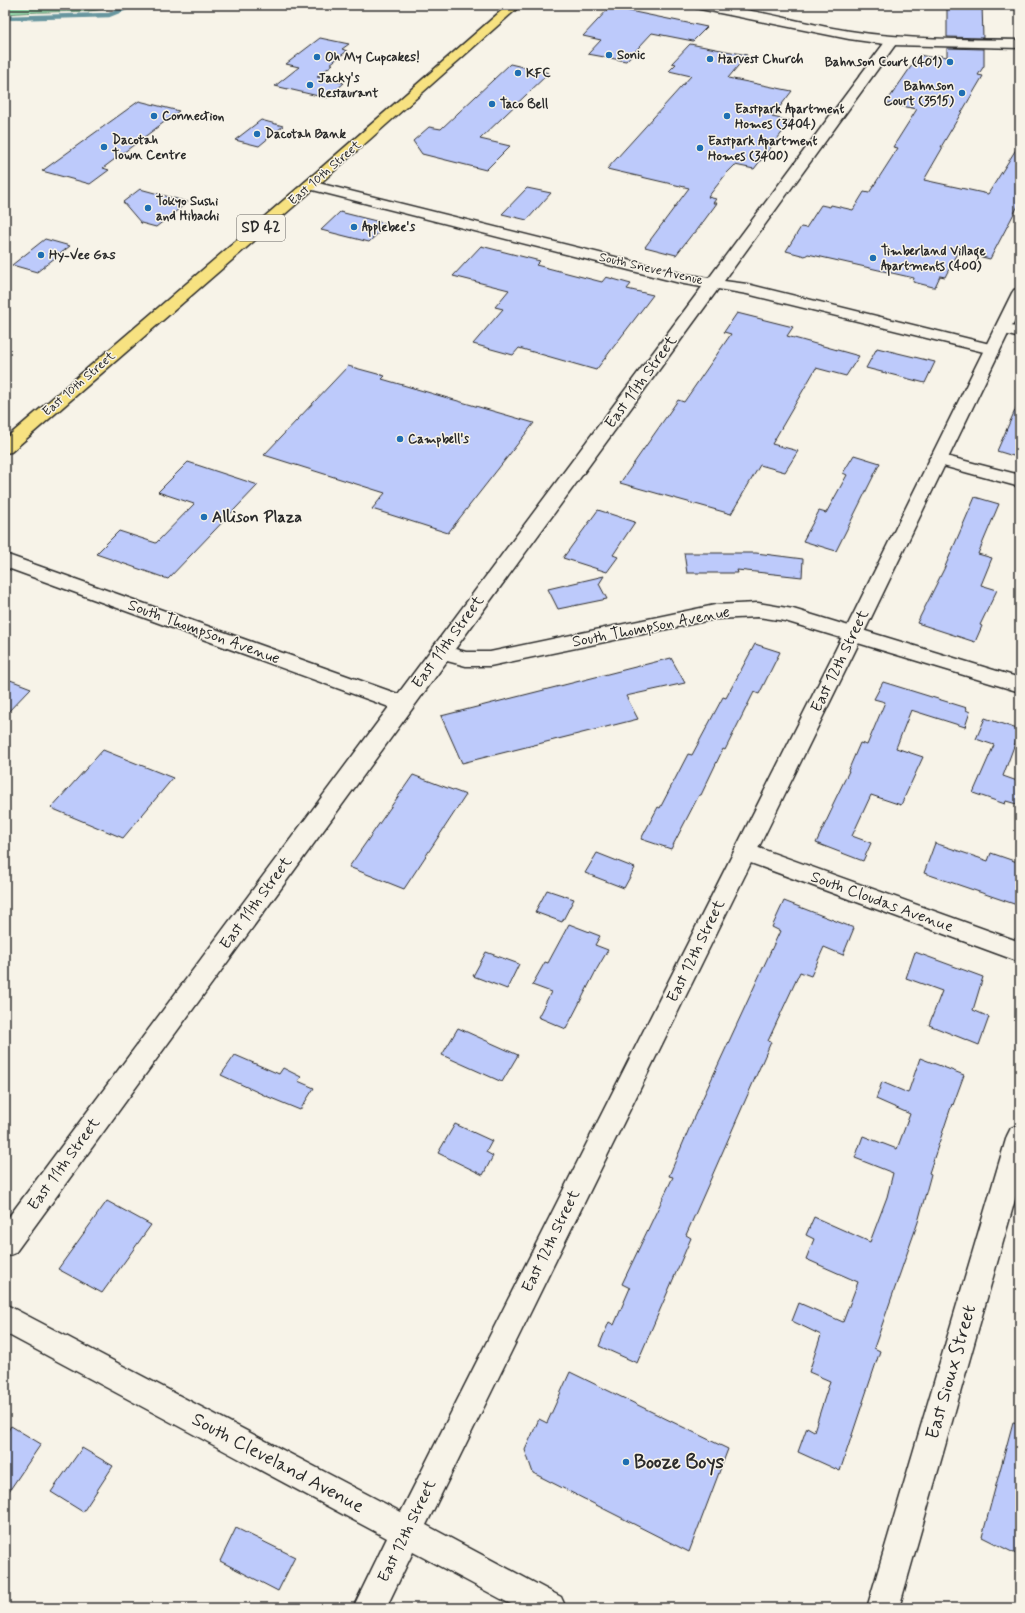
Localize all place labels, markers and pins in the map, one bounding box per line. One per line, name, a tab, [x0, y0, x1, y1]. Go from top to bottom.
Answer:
place label: Sonic	[617, 47, 646, 64]
place label: Oh My Cupcakes!	[325, 49, 420, 66]
marker: Sonic	[604, 50, 614, 60]
place label: Harvest Church	[718, 51, 804, 68]
marker: Oh My Cupcakes!	[312, 52, 322, 62]
marker: Harvest Church	[705, 54, 715, 64]
place label: Bahnson Court (401)	[825, 54, 942, 71]
marker: Bahnson Court (401)	[945, 57, 955, 67]
place label: KFC	[526, 65, 551, 82]
marker: KFC	[513, 68, 523, 78]
place label: Jacky's Restaurant	[318, 70, 379, 102]
place label: Bahnson Court (3515)	[883, 78, 954, 110]
marker: Jacky's Restaurant	[305, 80, 315, 90]
marker: Bahnson Court (3515)	[957, 88, 967, 98]
place label: Taco Bell	[500, 96, 549, 113]
marker: Taco Bell	[487, 99, 497, 109]
place label: Eastpark Apartment Homes (3404)	[735, 101, 844, 133]
place label: Connection	[162, 108, 225, 125]
marker: Connection	[149, 111, 159, 121]
marker: Eastpark Apartment Homes (3404)	[722, 111, 732, 121]
place label: Dacotah Bank	[265, 126, 346, 143]
marker: Dacotah Bank	[252, 129, 262, 139]
place label: Dacotah Town Centre	[112, 132, 186, 164]
place label: Eastpark Apartment Homes (3400)	[708, 133, 817, 165]
marker: Dacotah Town Centre	[99, 142, 109, 152]
marker: Eastpark Apartment Homes (3400)	[695, 143, 705, 153]
place label: Tokyo Sushi and Hibachi	[156, 193, 219, 225]
marker: Tokyo Sushi and Hibachi	[143, 203, 153, 213]
place label: Applebee's	[362, 219, 415, 237]
marker: Applebee's	[349, 222, 359, 232]
place label: Timberland Village Apartments (400)	[881, 243, 986, 276]
place label: Hy-Vee Gas	[49, 247, 116, 264]
marker: Hy-Vee Gas	[36, 250, 46, 260]
marker: Timberland Village Apartments (400)	[868, 253, 878, 263]
place label: Campbell's	[408, 431, 469, 448]
marker: Campbell's	[395, 434, 405, 444]
place label: Allison Plaza	[212, 507, 302, 528]
marker: Allison Plaza	[199, 512, 209, 522]
place label: Booze Boys	[634, 1450, 724, 1476]
marker: Booze Boys	[621, 1457, 631, 1467]

